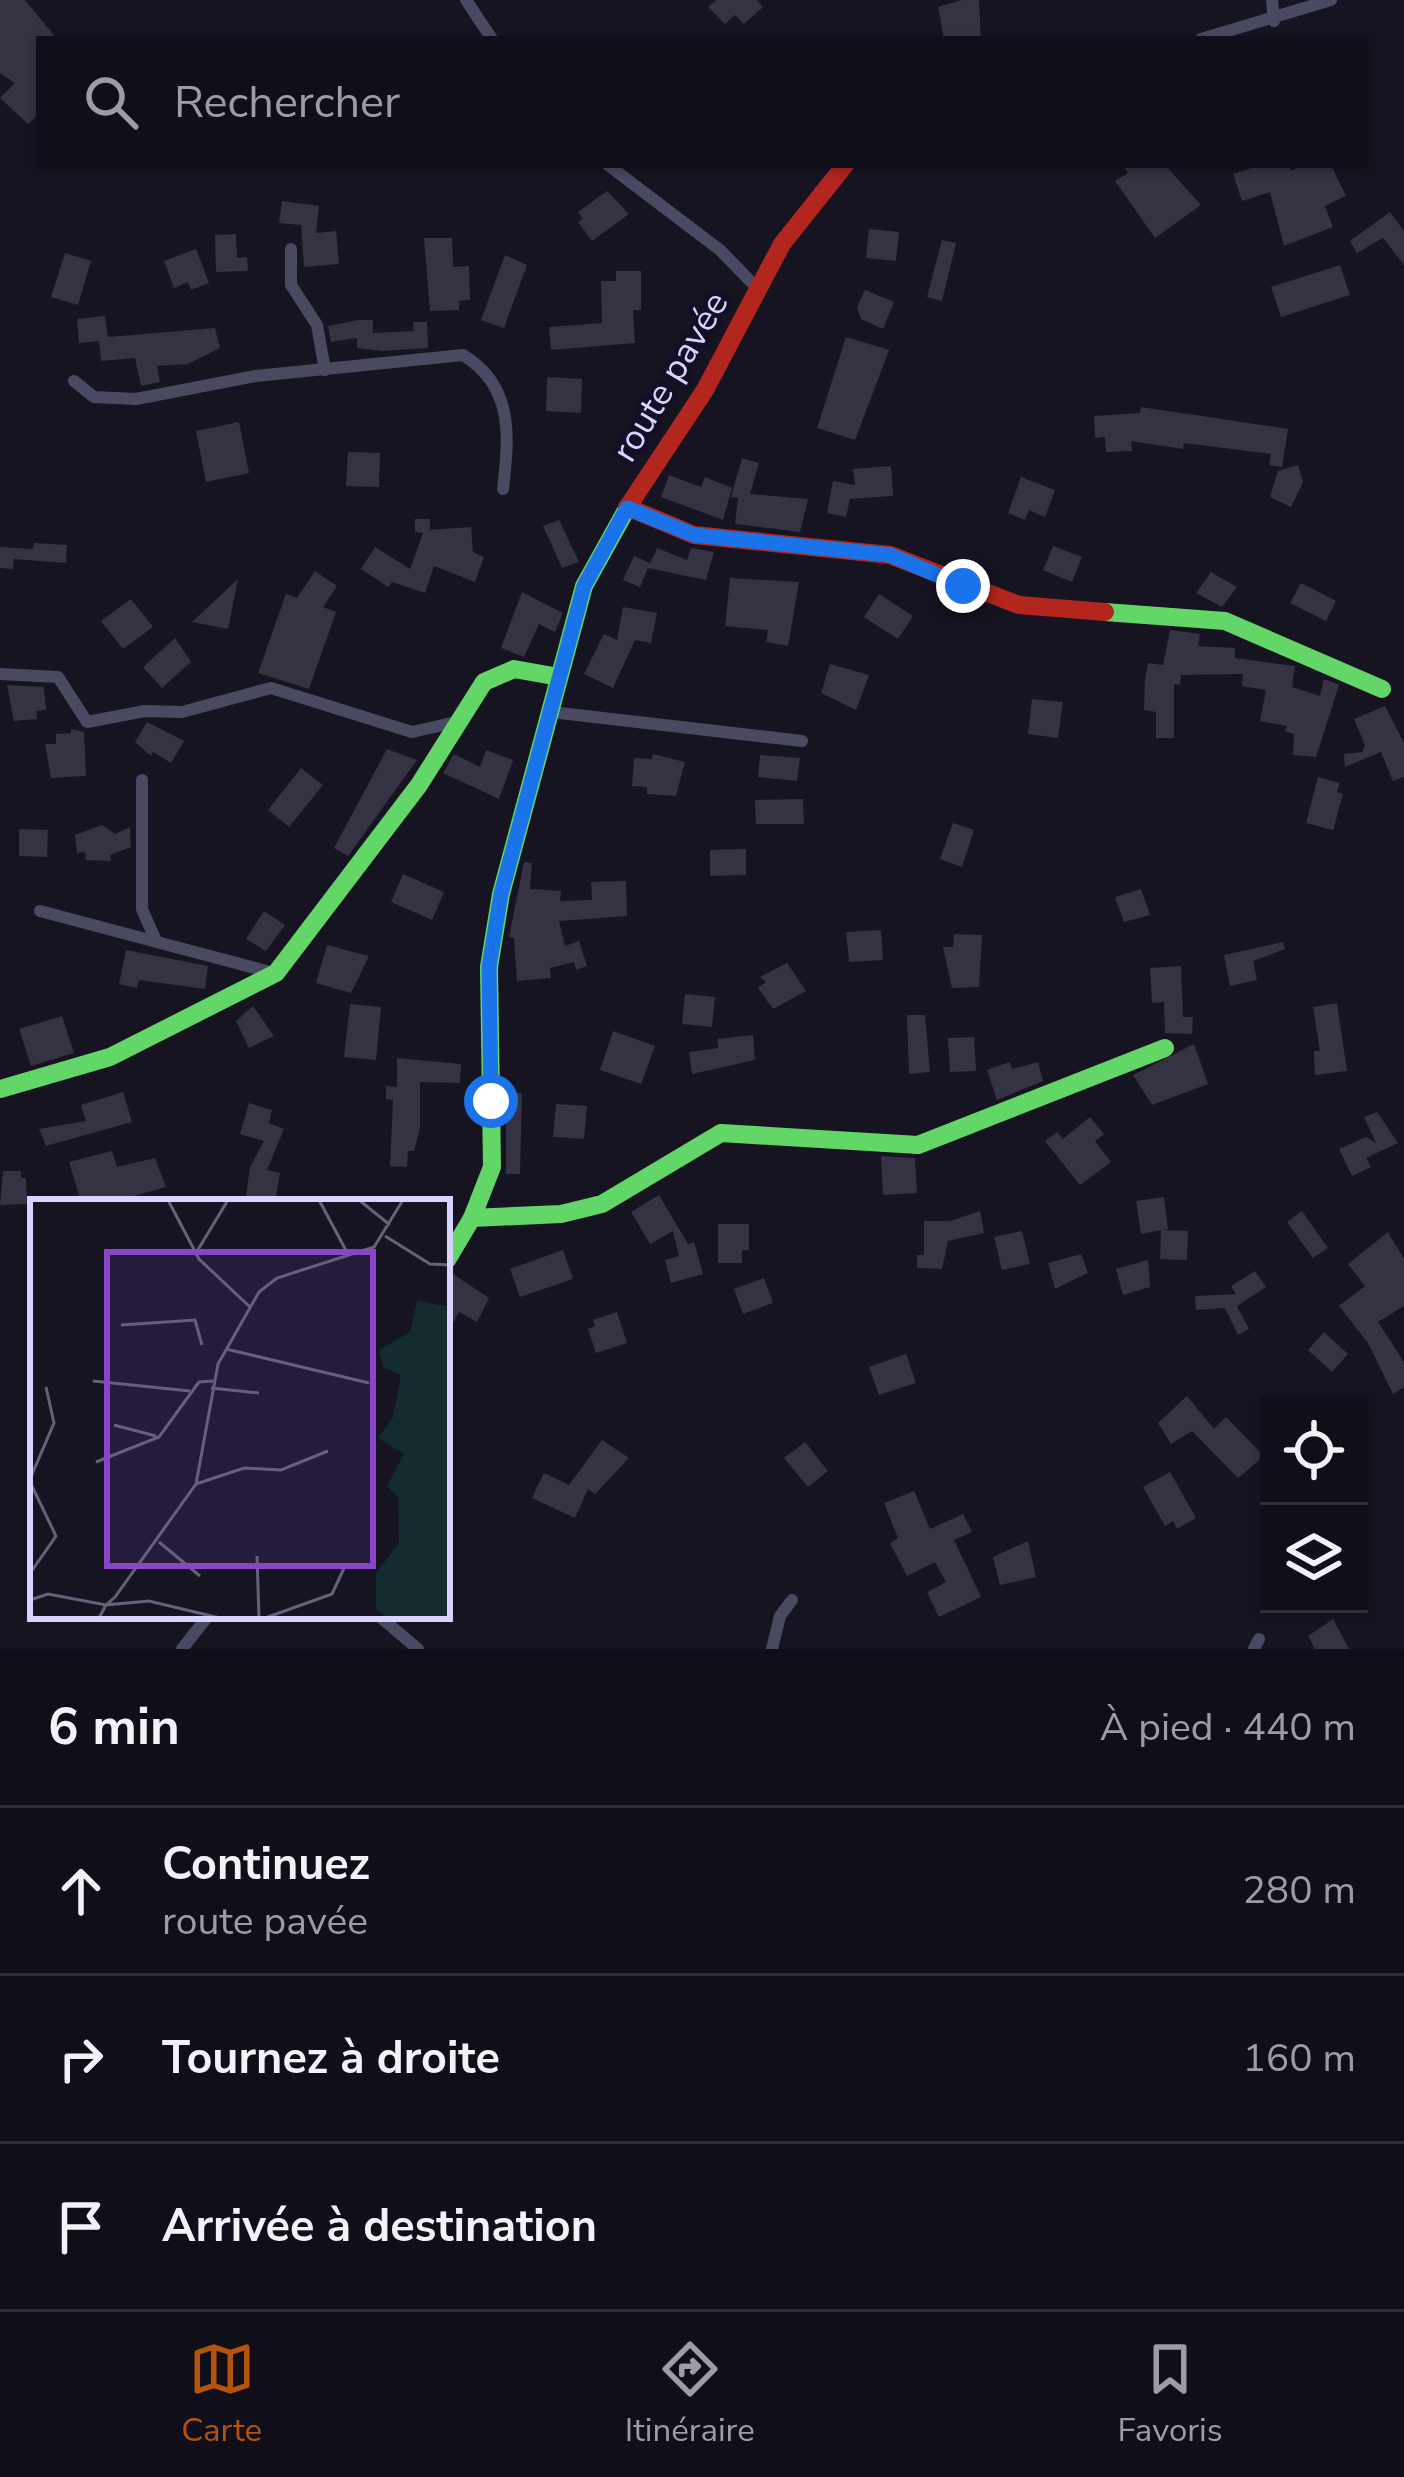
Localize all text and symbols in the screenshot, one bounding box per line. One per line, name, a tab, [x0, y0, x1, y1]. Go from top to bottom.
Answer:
search box	[36, 36, 1368, 168]
icon: search	[78, 69, 144, 135]
text: Rechercher	[174, 72, 400, 133]
street label: route pavée	[600, 283, 740, 471]
route end	[936, 559, 990, 613]
route start	[464, 1074, 518, 1128]
inset map	[30, 1199, 450, 1619]
map controls	[1260, 1397, 1368, 1613]
button: locate	[1260, 1397, 1368, 1505]
button: layers	[1260, 1505, 1368, 1613]
text: 6 min	[48, 1692, 180, 1762]
text: À pied · 440 m	[1100, 1701, 1356, 1754]
text: Continuez	[162, 1834, 370, 1895]
icon: ahead	[48, 1858, 114, 1924]
text: 280 m	[1242, 1864, 1356, 1917]
text: route pavée	[162, 1895, 368, 1948]
icon: right	[48, 2026, 114, 2092]
text: Tournez à droite	[162, 2028, 500, 2089]
text: 160 m	[1242, 2032, 1356, 2085]
icon: arrive	[48, 2194, 114, 2260]
text: Arrivée à destination	[162, 2196, 597, 2257]
tab: Carte	[181, 2336, 262, 2453]
tab: Itinéraire	[625, 2336, 755, 2453]
tab: Favoris	[1117, 2336, 1223, 2453]

